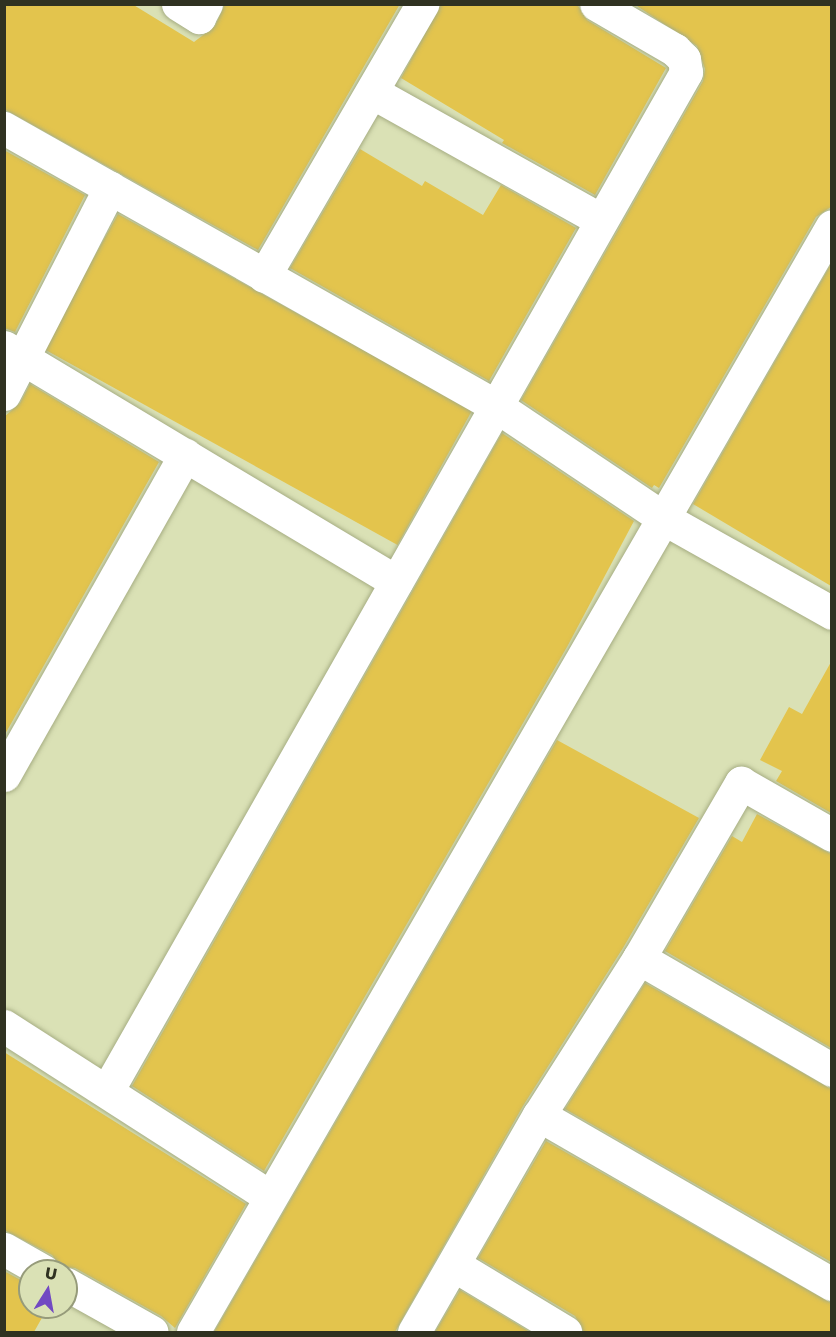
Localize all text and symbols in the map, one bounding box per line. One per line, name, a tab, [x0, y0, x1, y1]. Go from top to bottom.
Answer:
north arrow	[18, 1259, 78, 1319]
text: U	[43, 1262, 59, 1284]

